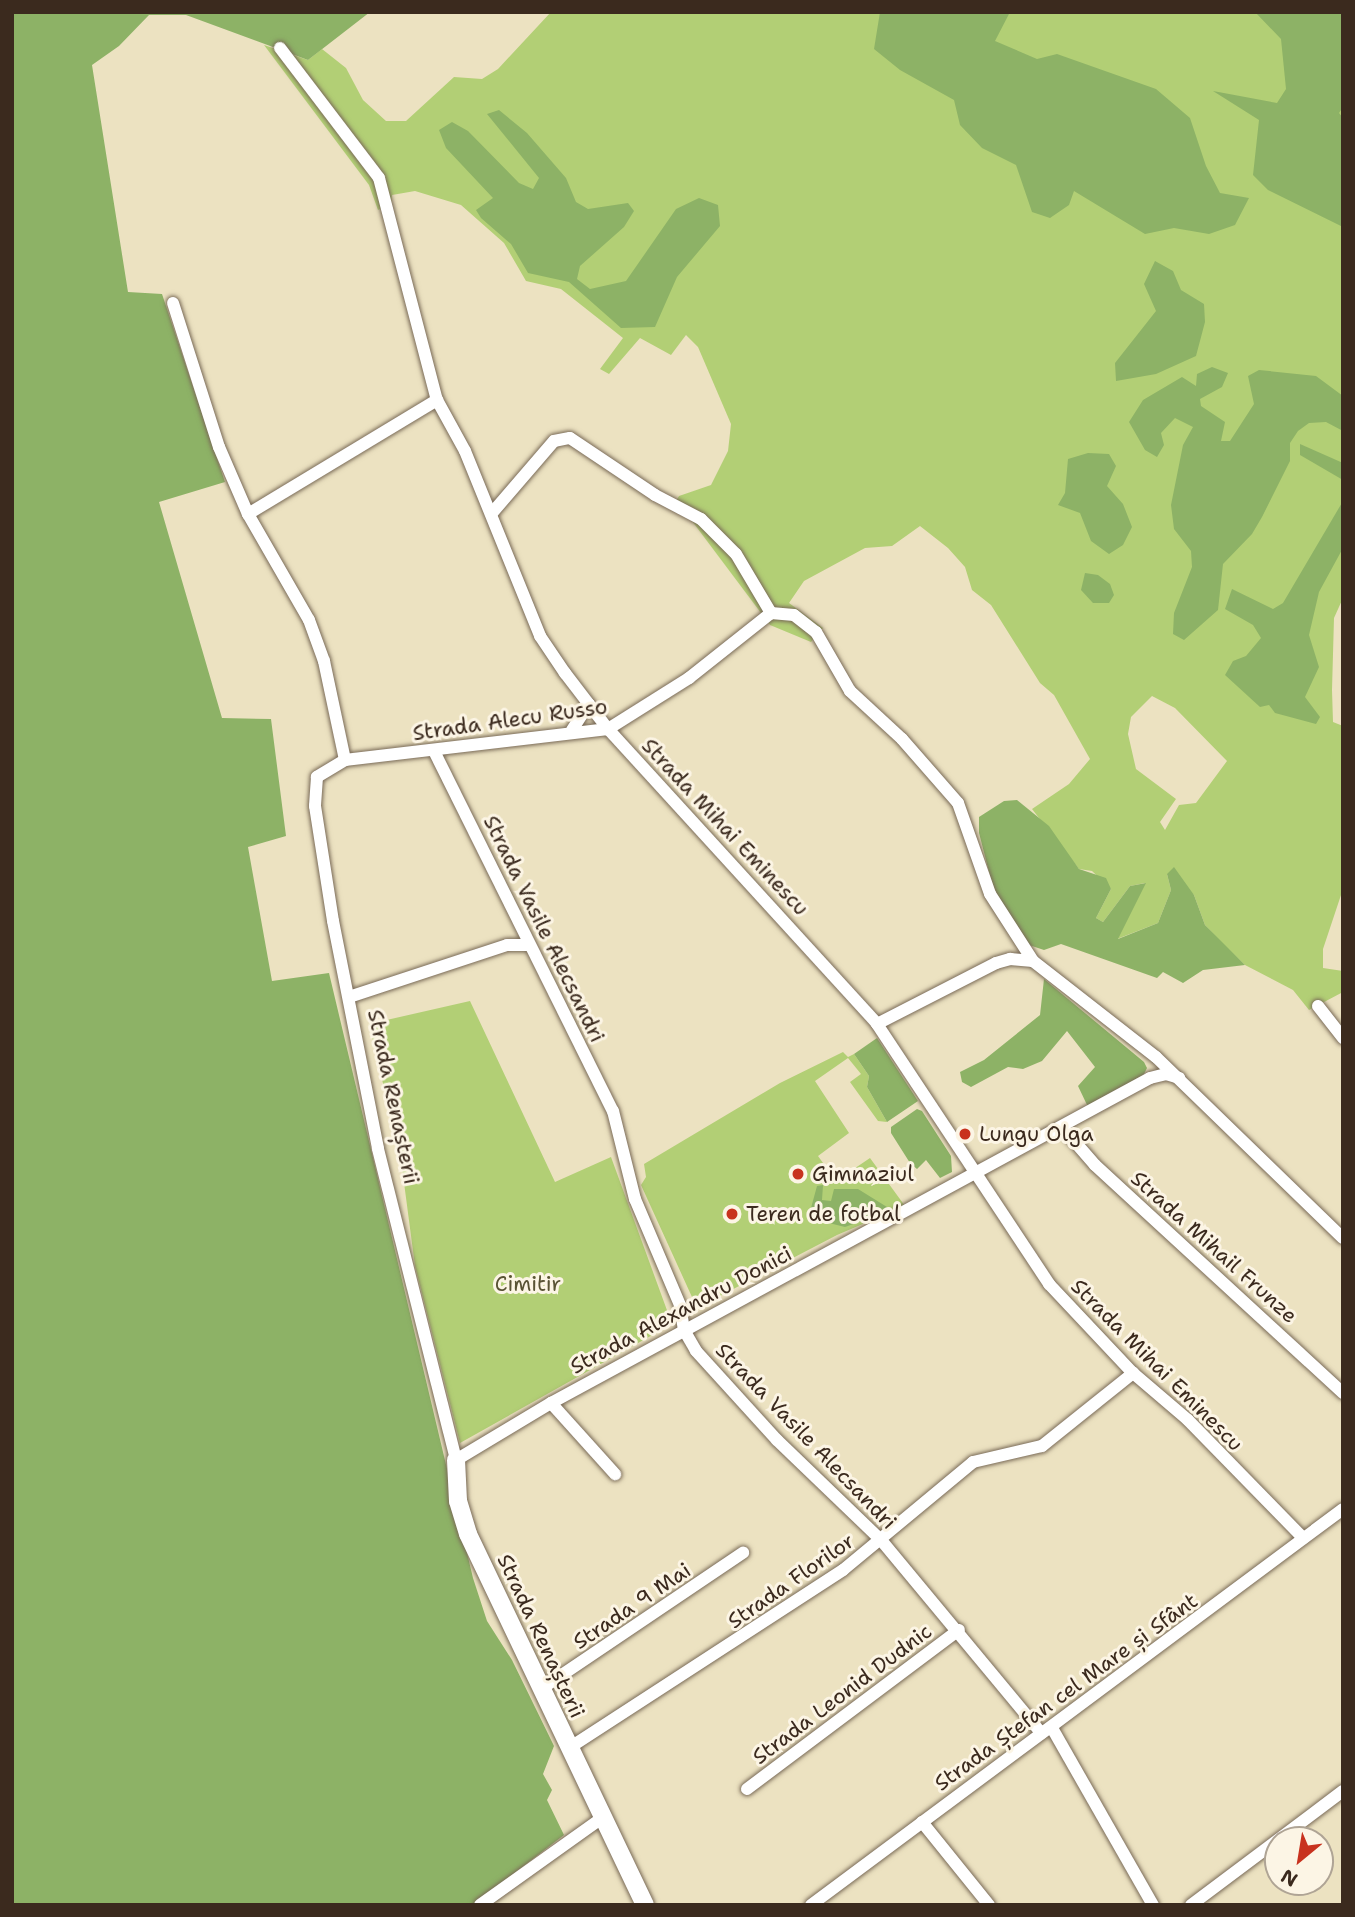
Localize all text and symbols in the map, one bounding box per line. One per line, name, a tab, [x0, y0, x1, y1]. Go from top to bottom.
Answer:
street label: Strada Alecu Russo	[411, 694, 609, 746]
street label: Strada Mihai Eminescu	[636, 733, 814, 921]
street label: Strada Vasile Alecsandri	[478, 811, 610, 1047]
street label: Strada Renașterii	[362, 1007, 424, 1187]
place label: Lungu Olga	[979, 1121, 1094, 1147]
marker: Lungu Olga	[957, 1126, 973, 1142]
place label: Gimnaziul	[812, 1161, 914, 1187]
marker: Gimnaziul	[790, 1166, 806, 1182]
street label: Strada Mihail Frunze	[1126, 1166, 1302, 1328]
place label: Teren de fotbal	[746, 1201, 901, 1227]
marker: Teren de fotbal	[724, 1206, 740, 1222]
street label: Strada Alexandru Donici	[566, 1241, 796, 1379]
park label: Cimitir	[495, 1271, 561, 1297]
street label: Strada Mihai Eminescu	[1066, 1274, 1248, 1456]
street label: Strada Vasile Alecsandri	[710, 1338, 902, 1534]
street label: Strada Florilor	[723, 1528, 859, 1634]
street label: Strada Renașterii	[492, 1550, 590, 1722]
street label: Strada 9 Mai	[568, 1557, 696, 1655]
street label: Strada Ștefan cel Mare și Sfânt	[930, 1588, 1202, 1796]
street label: Strada Leonid Dudnic	[747, 1618, 937, 1770]
north arrow	[1264, 1826, 1334, 1896]
text: N	[1276, 1863, 1302, 1892]

